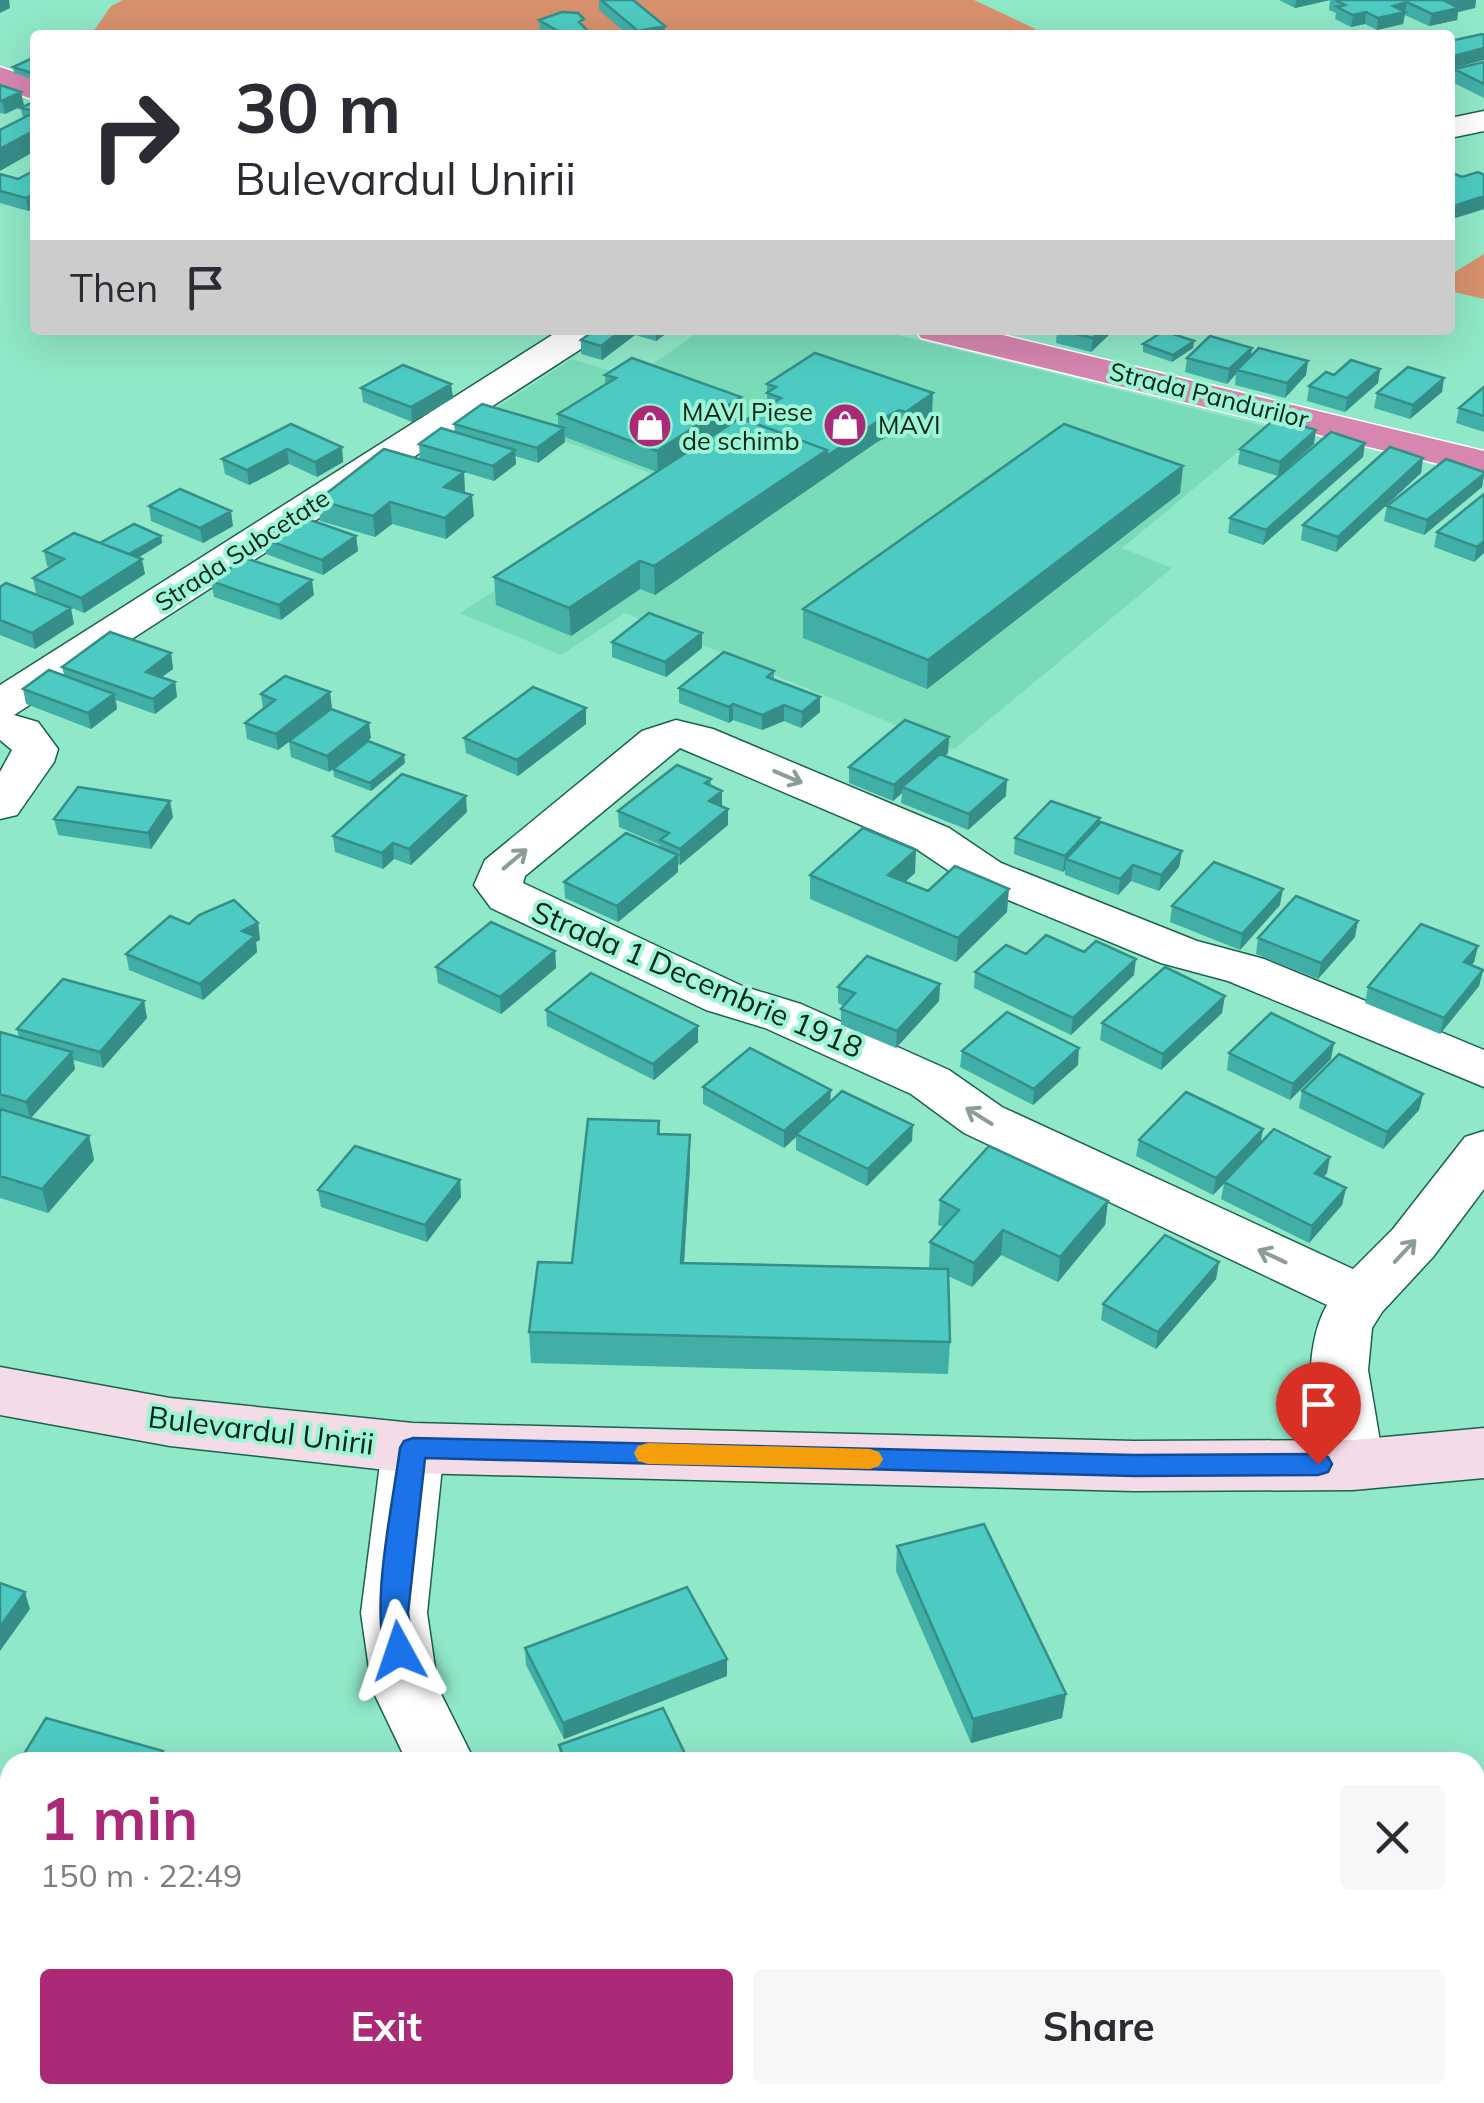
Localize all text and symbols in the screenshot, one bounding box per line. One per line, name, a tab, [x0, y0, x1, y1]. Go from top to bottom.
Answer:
text: 30 m	[235, 63, 401, 151]
icon: right	[70, 70, 200, 200]
text: Bulevardul Unirii	[235, 150, 576, 206]
icon: arrive	[178, 260, 233, 315]
text: Then	[70, 264, 158, 312]
street label: Strada Pandurilor	[1106, 355, 1312, 434]
place label: MAVI Piese de schimb	[682, 396, 813, 456]
shop icon: MAVI	[822, 402, 868, 448]
shop icon: MAVI Piese de schimb	[627, 403, 673, 449]
place label: MAVI	[878, 409, 940, 440]
street label: Strada Subcetate	[149, 482, 335, 617]
one-way arrow	[772, 769, 803, 787]
one-way arrow	[502, 848, 527, 871]
street label: Strada 1 Decembrie 1918	[526, 892, 869, 1066]
one-way arrow	[966, 1105, 994, 1126]
one-way arrow	[1393, 1239, 1416, 1264]
one-way arrow	[1258, 1245, 1288, 1264]
pin	[1276, 1362, 1361, 1465]
icon: arrive	[1291, 1377, 1346, 1432]
street label: Bulevardul Unirii	[146, 1397, 376, 1463]
position arrow	[347, 1599, 451, 1703]
text: 1 min	[40, 1780, 198, 1855]
button: close	[1340, 1785, 1445, 1890]
text: 150 m · 22:49	[40, 1855, 242, 1895]
button: Exit	[40, 1969, 733, 2084]
button: Share	[753, 1969, 1445, 2084]

